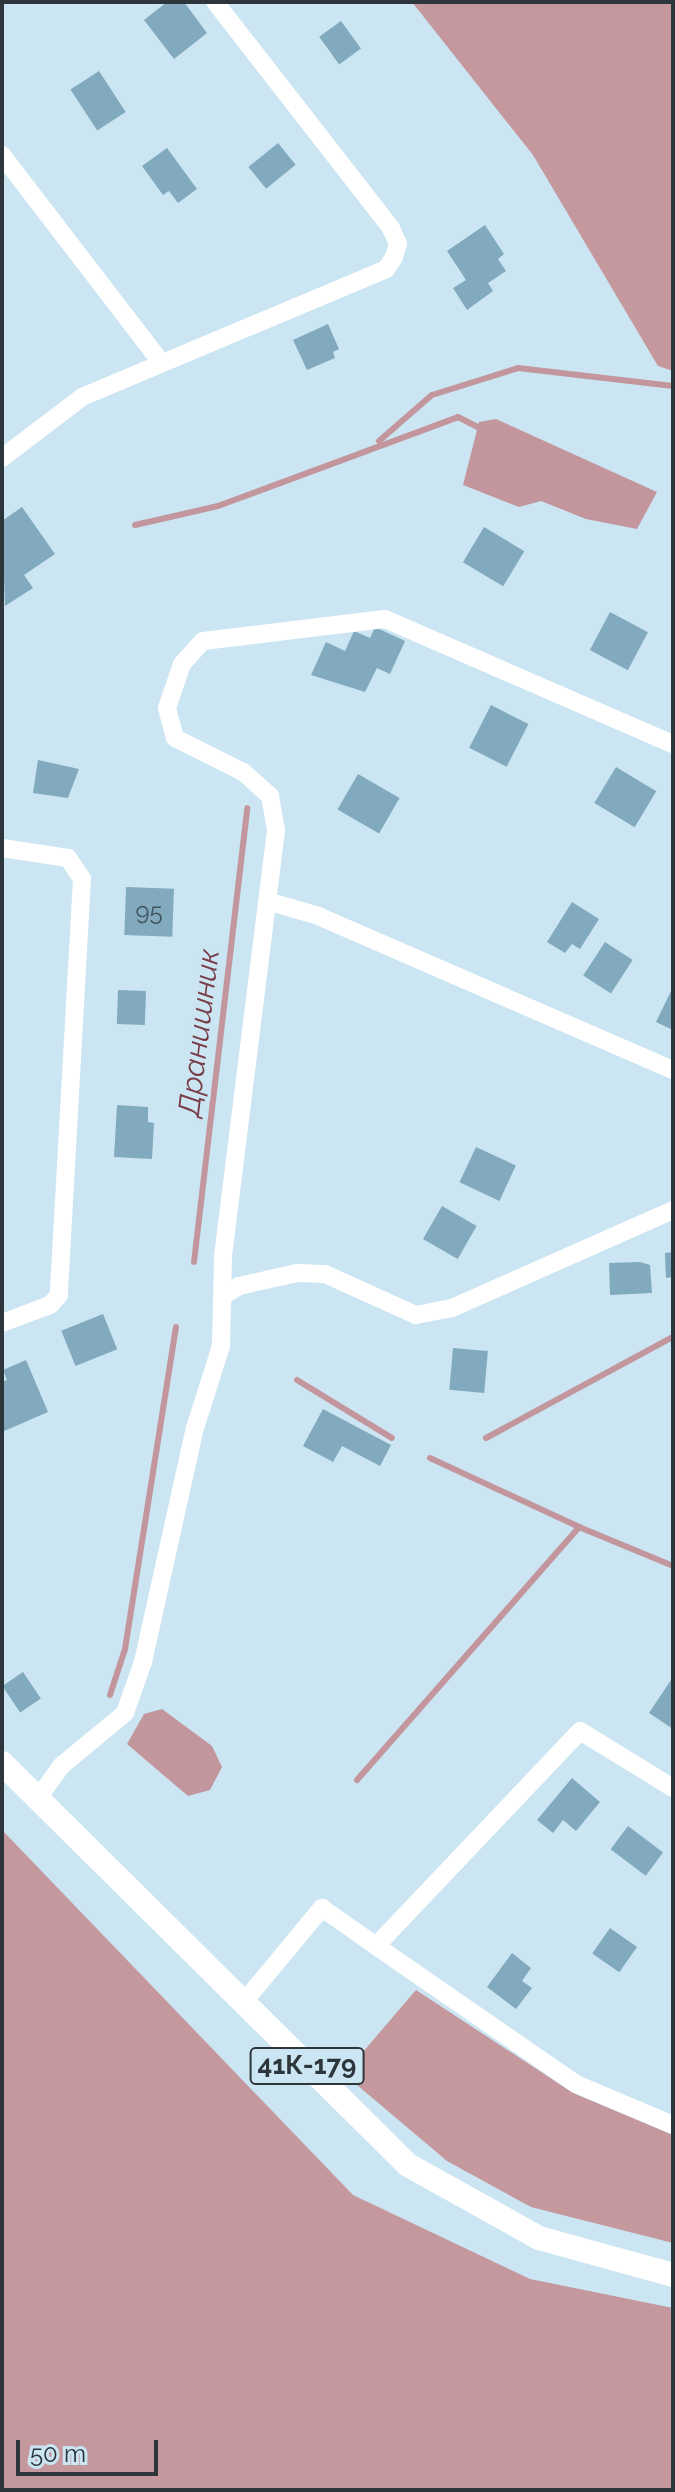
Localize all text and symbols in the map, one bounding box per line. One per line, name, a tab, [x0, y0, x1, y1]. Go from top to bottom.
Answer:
house number: 95	[135, 898, 163, 926]
water label: Дранишник	[171, 947, 227, 1119]
road number: 41К-179	[249, 2044, 365, 2088]
scale bar	[20, 2424, 162, 2474]
text: 50 m	[30, 2439, 86, 2468]

